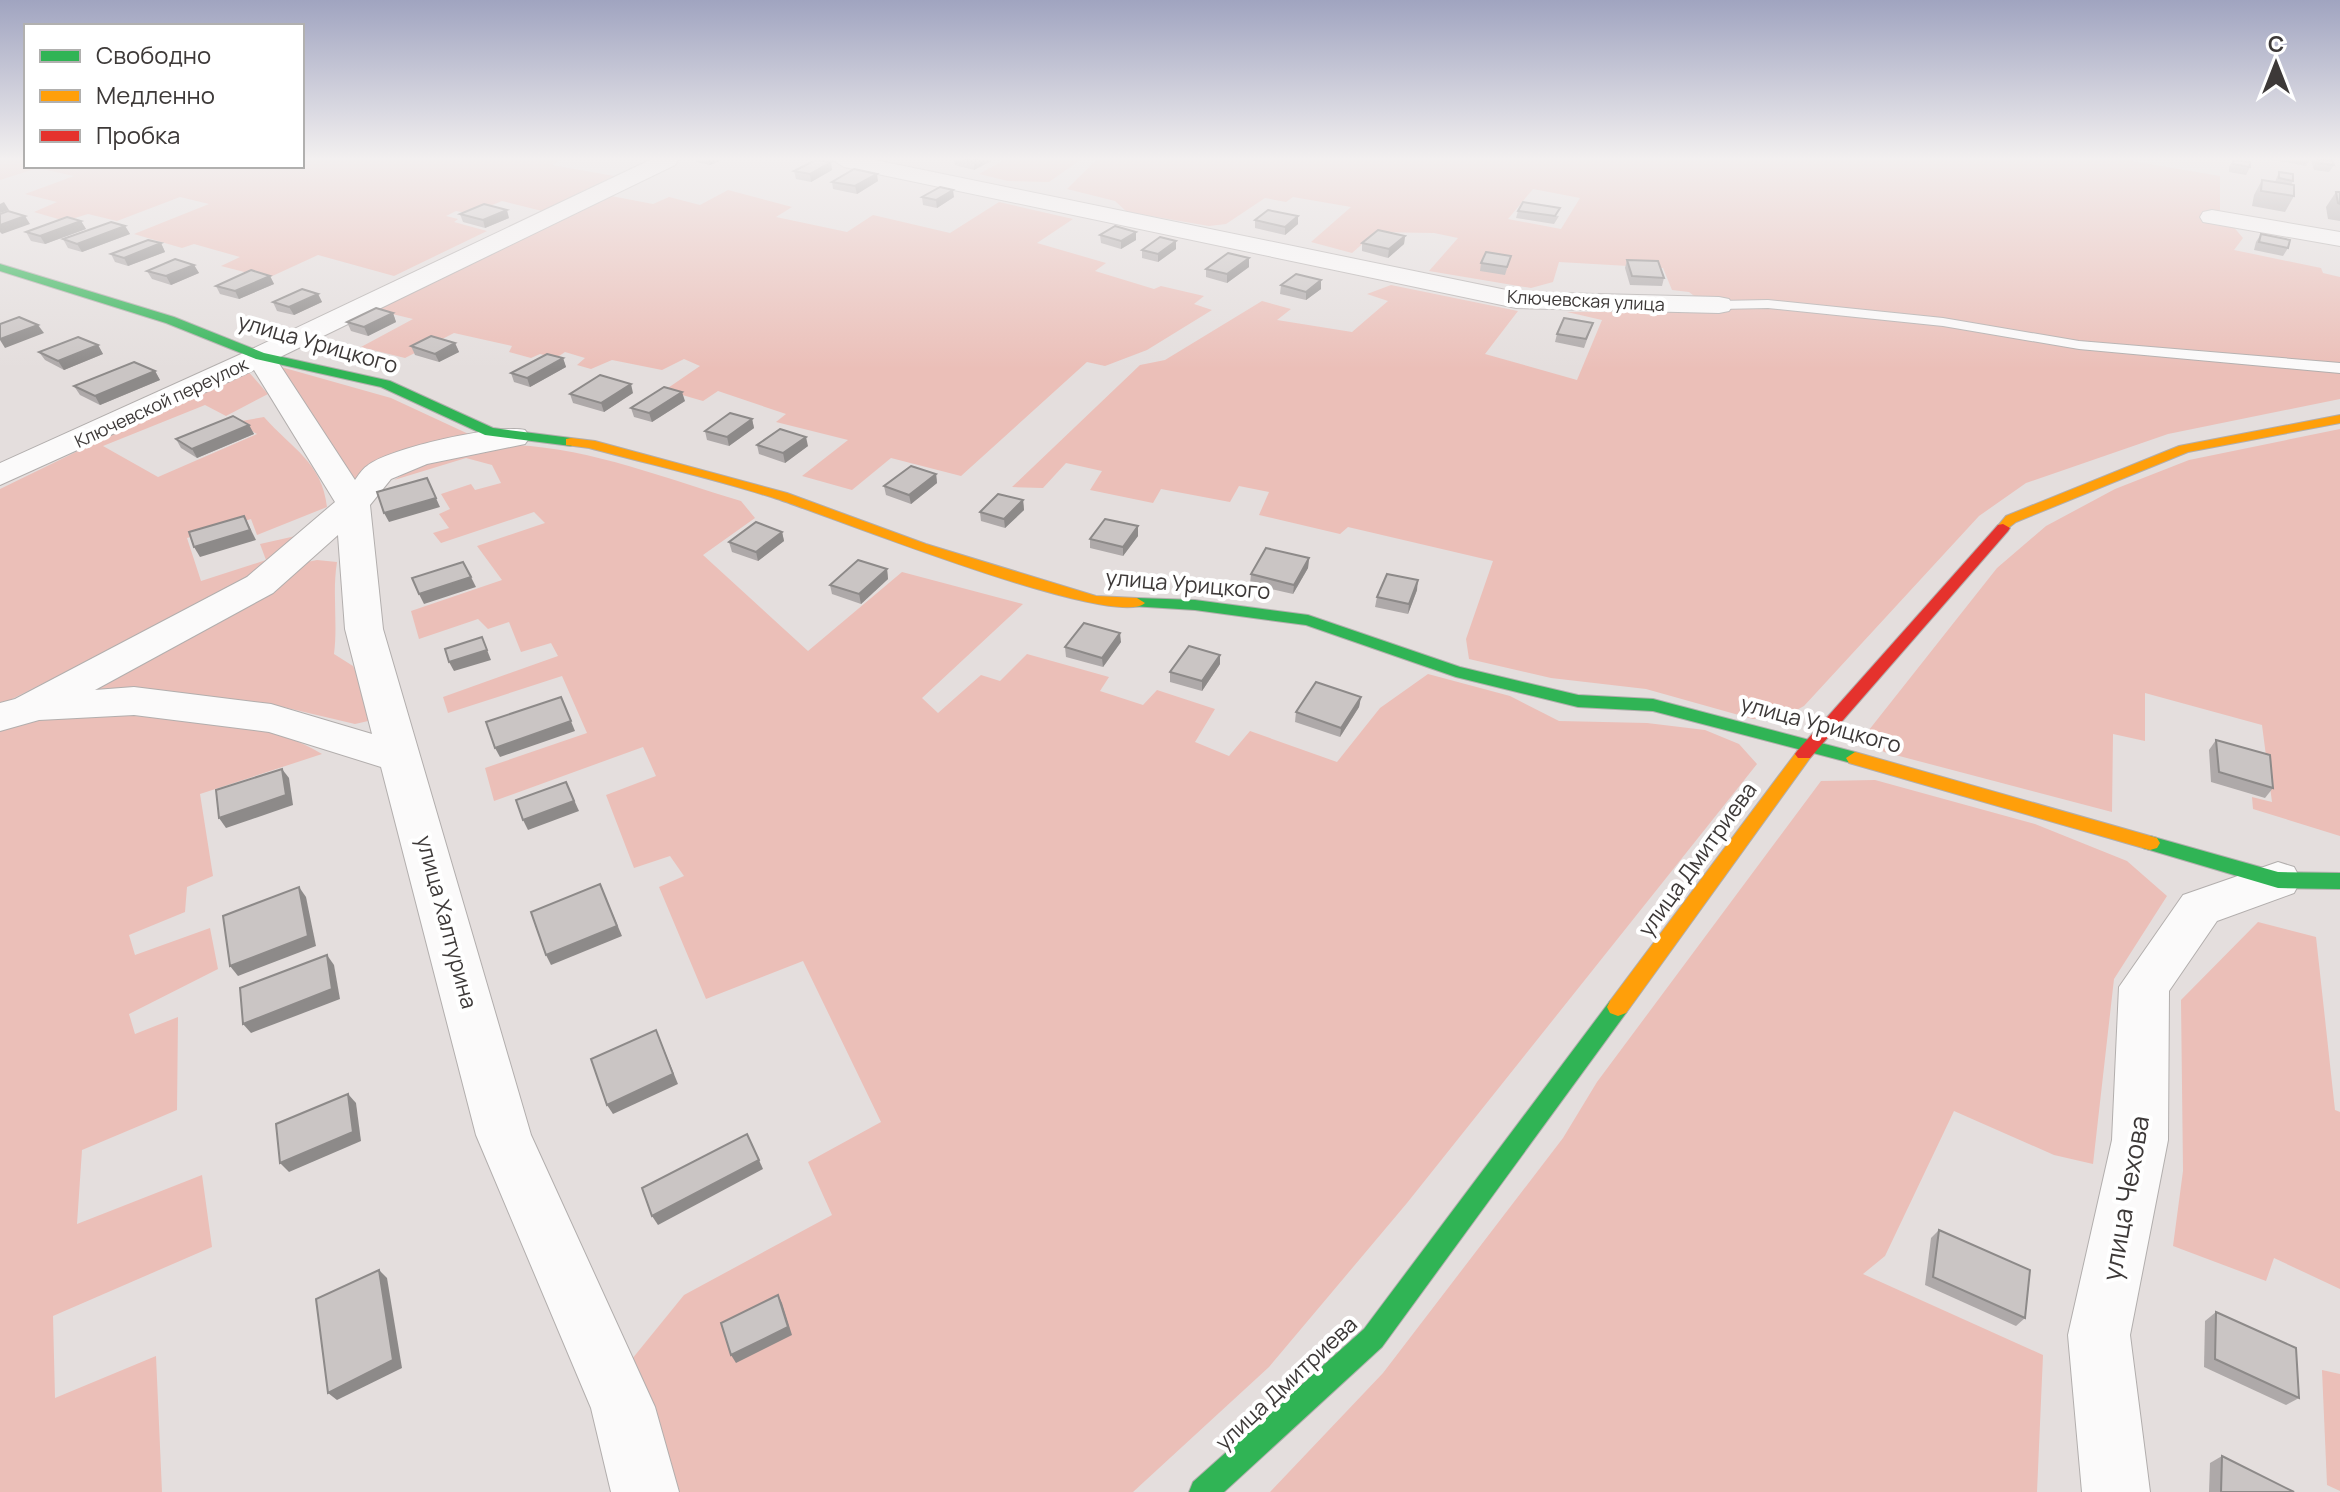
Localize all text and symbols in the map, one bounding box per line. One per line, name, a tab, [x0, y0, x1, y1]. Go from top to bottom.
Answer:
legend	[24, 24, 304, 168]
north arrow	[2236, 24, 2316, 104]
text: С	[2268, 29, 2284, 59]
text: Свободно	[96, 38, 211, 71]
text: Медленно	[96, 78, 215, 111]
text: Пробка	[96, 118, 180, 151]
street label: Ключевская улица	[1507, 284, 1665, 316]
street label: улица Урицкого	[234, 306, 402, 380]
street label: Ключевской переулок	[70, 351, 252, 453]
street label: улица Урицкого	[1104, 562, 1272, 606]
street label: улица Урицкого	[1737, 688, 1905, 760]
street label: улица Дмитриева	[1631, 776, 1763, 942]
street label: улица Халтурина	[409, 832, 485, 1012]
street label: улица Чехова	[2093, 1113, 2157, 1283]
street label: улица Дмитриева	[1208, 1309, 1364, 1457]

